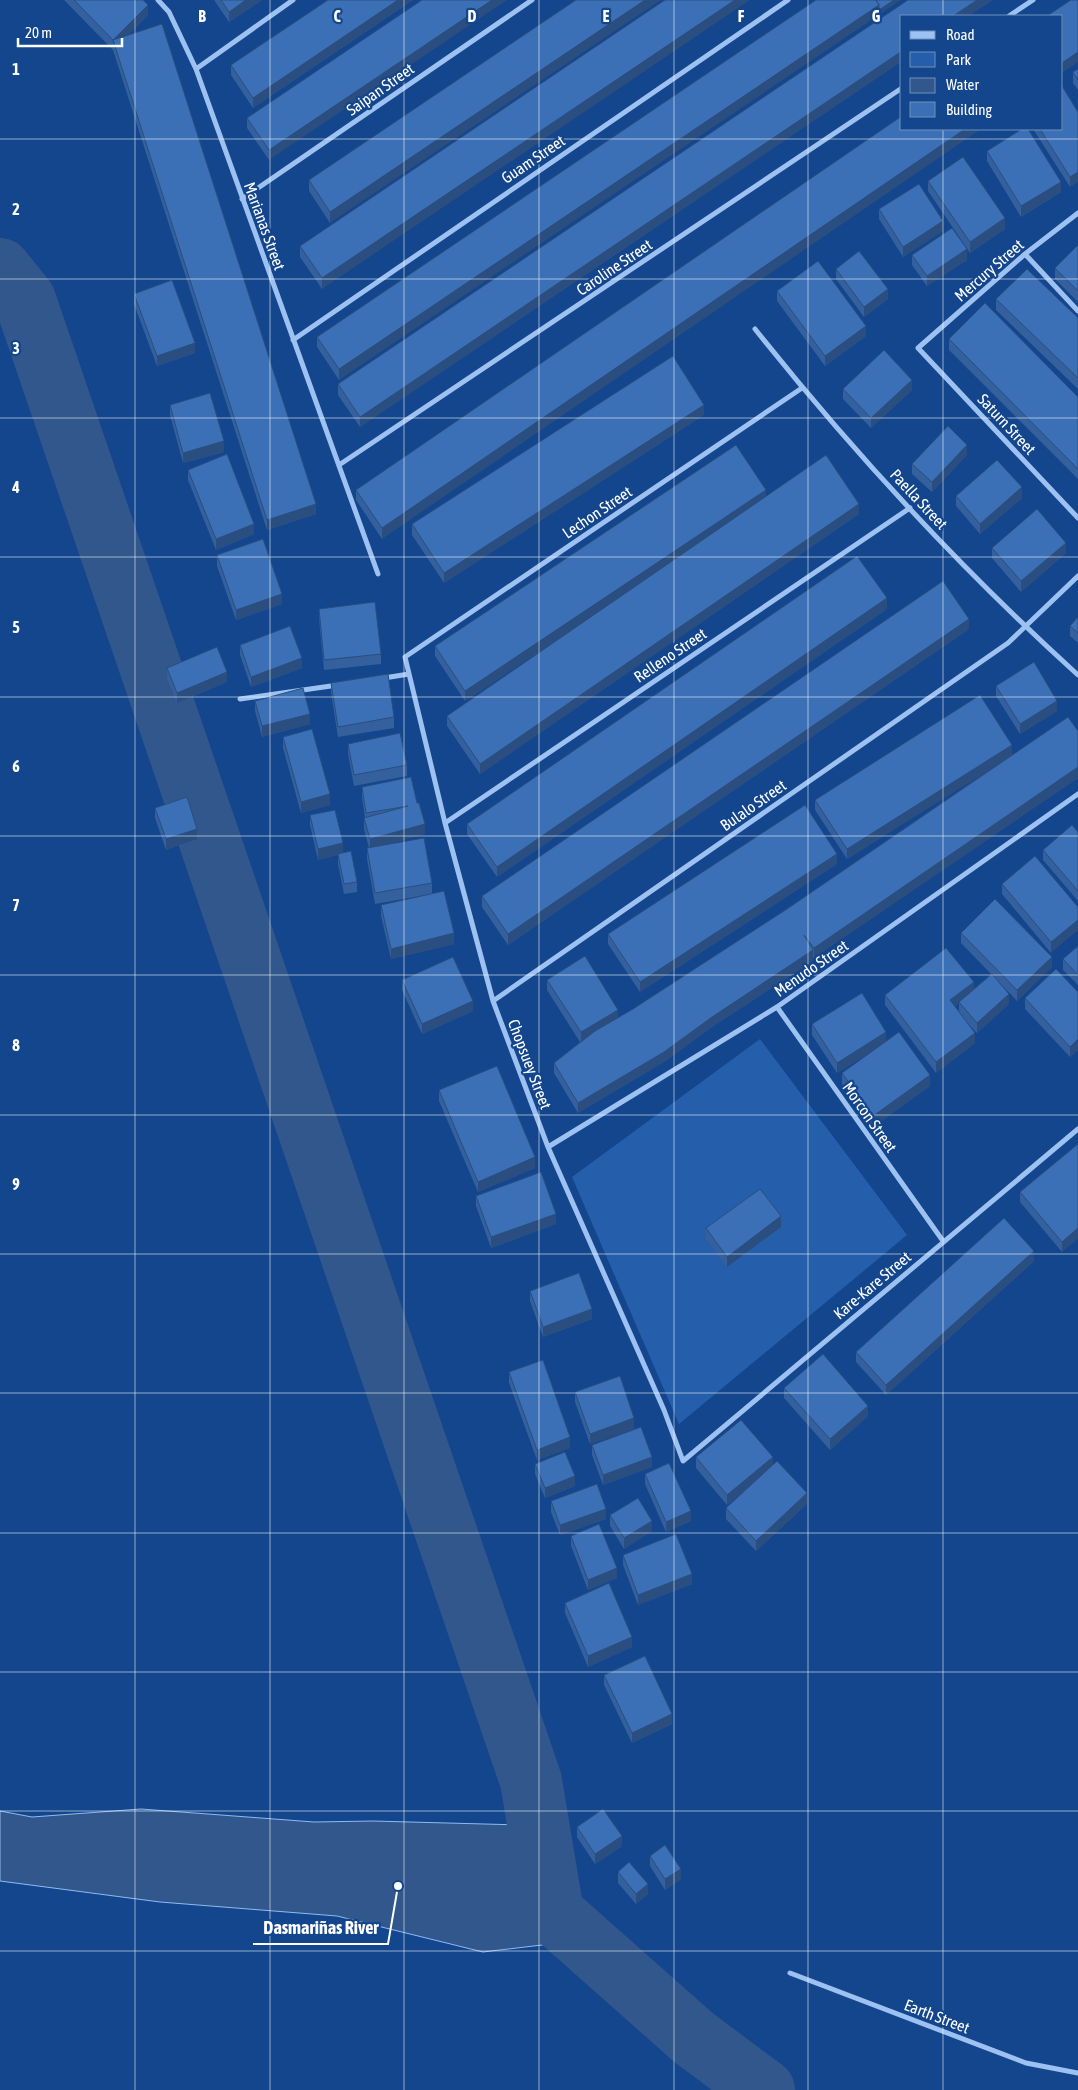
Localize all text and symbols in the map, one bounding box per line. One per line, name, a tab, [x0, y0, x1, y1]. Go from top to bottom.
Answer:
text: B	[198, 7, 206, 25]
text: C	[333, 7, 341, 25]
text: D	[468, 7, 477, 25]
text: E	[603, 7, 610, 25]
text: F	[738, 7, 745, 25]
text: G	[872, 7, 881, 25]
scale bar	[18, 15, 121, 47]
legend	[900, 15, 1063, 130]
text: 20 m	[25, 24, 52, 41]
text: Road	[946, 26, 975, 43]
text: Park	[946, 51, 971, 68]
street label: Saipan Street	[343, 59, 418, 120]
text: 1	[12, 60, 20, 78]
text: Water	[946, 76, 979, 93]
text: Building	[946, 101, 992, 118]
street label: Guam Street	[498, 131, 568, 187]
street label: Marianas Street	[241, 180, 289, 273]
text: 2	[12, 200, 20, 218]
street label: Caroline Street	[573, 235, 655, 299]
street label: Mercury Street	[951, 235, 1028, 305]
text: 3	[12, 339, 20, 357]
street label: Saturn Street	[974, 390, 1040, 458]
street label: Paella Street	[887, 465, 952, 533]
text: 4	[11, 478, 20, 496]
street label: Lechon Street	[559, 482, 635, 542]
text: 5	[12, 618, 20, 636]
street label: Relleno Street	[630, 624, 710, 686]
text: 6	[12, 757, 20, 775]
street label: Bulalo Street	[717, 776, 790, 834]
text: 7	[12, 896, 20, 914]
street label: Menudo Street	[771, 936, 852, 1000]
street label: Chopsuey Street	[504, 1017, 555, 1112]
text: 8	[12, 1036, 20, 1054]
street label: Morcon Street	[839, 1078, 901, 1156]
text: 9	[12, 1175, 20, 1193]
street label: Kare-Kare Street	[830, 1247, 915, 1322]
callout: Dasmariñas River	[253, 1911, 388, 1944]
text: Dasmariñas River	[263, 1917, 379, 1938]
street label: Earth Street	[902, 1995, 973, 2037]

